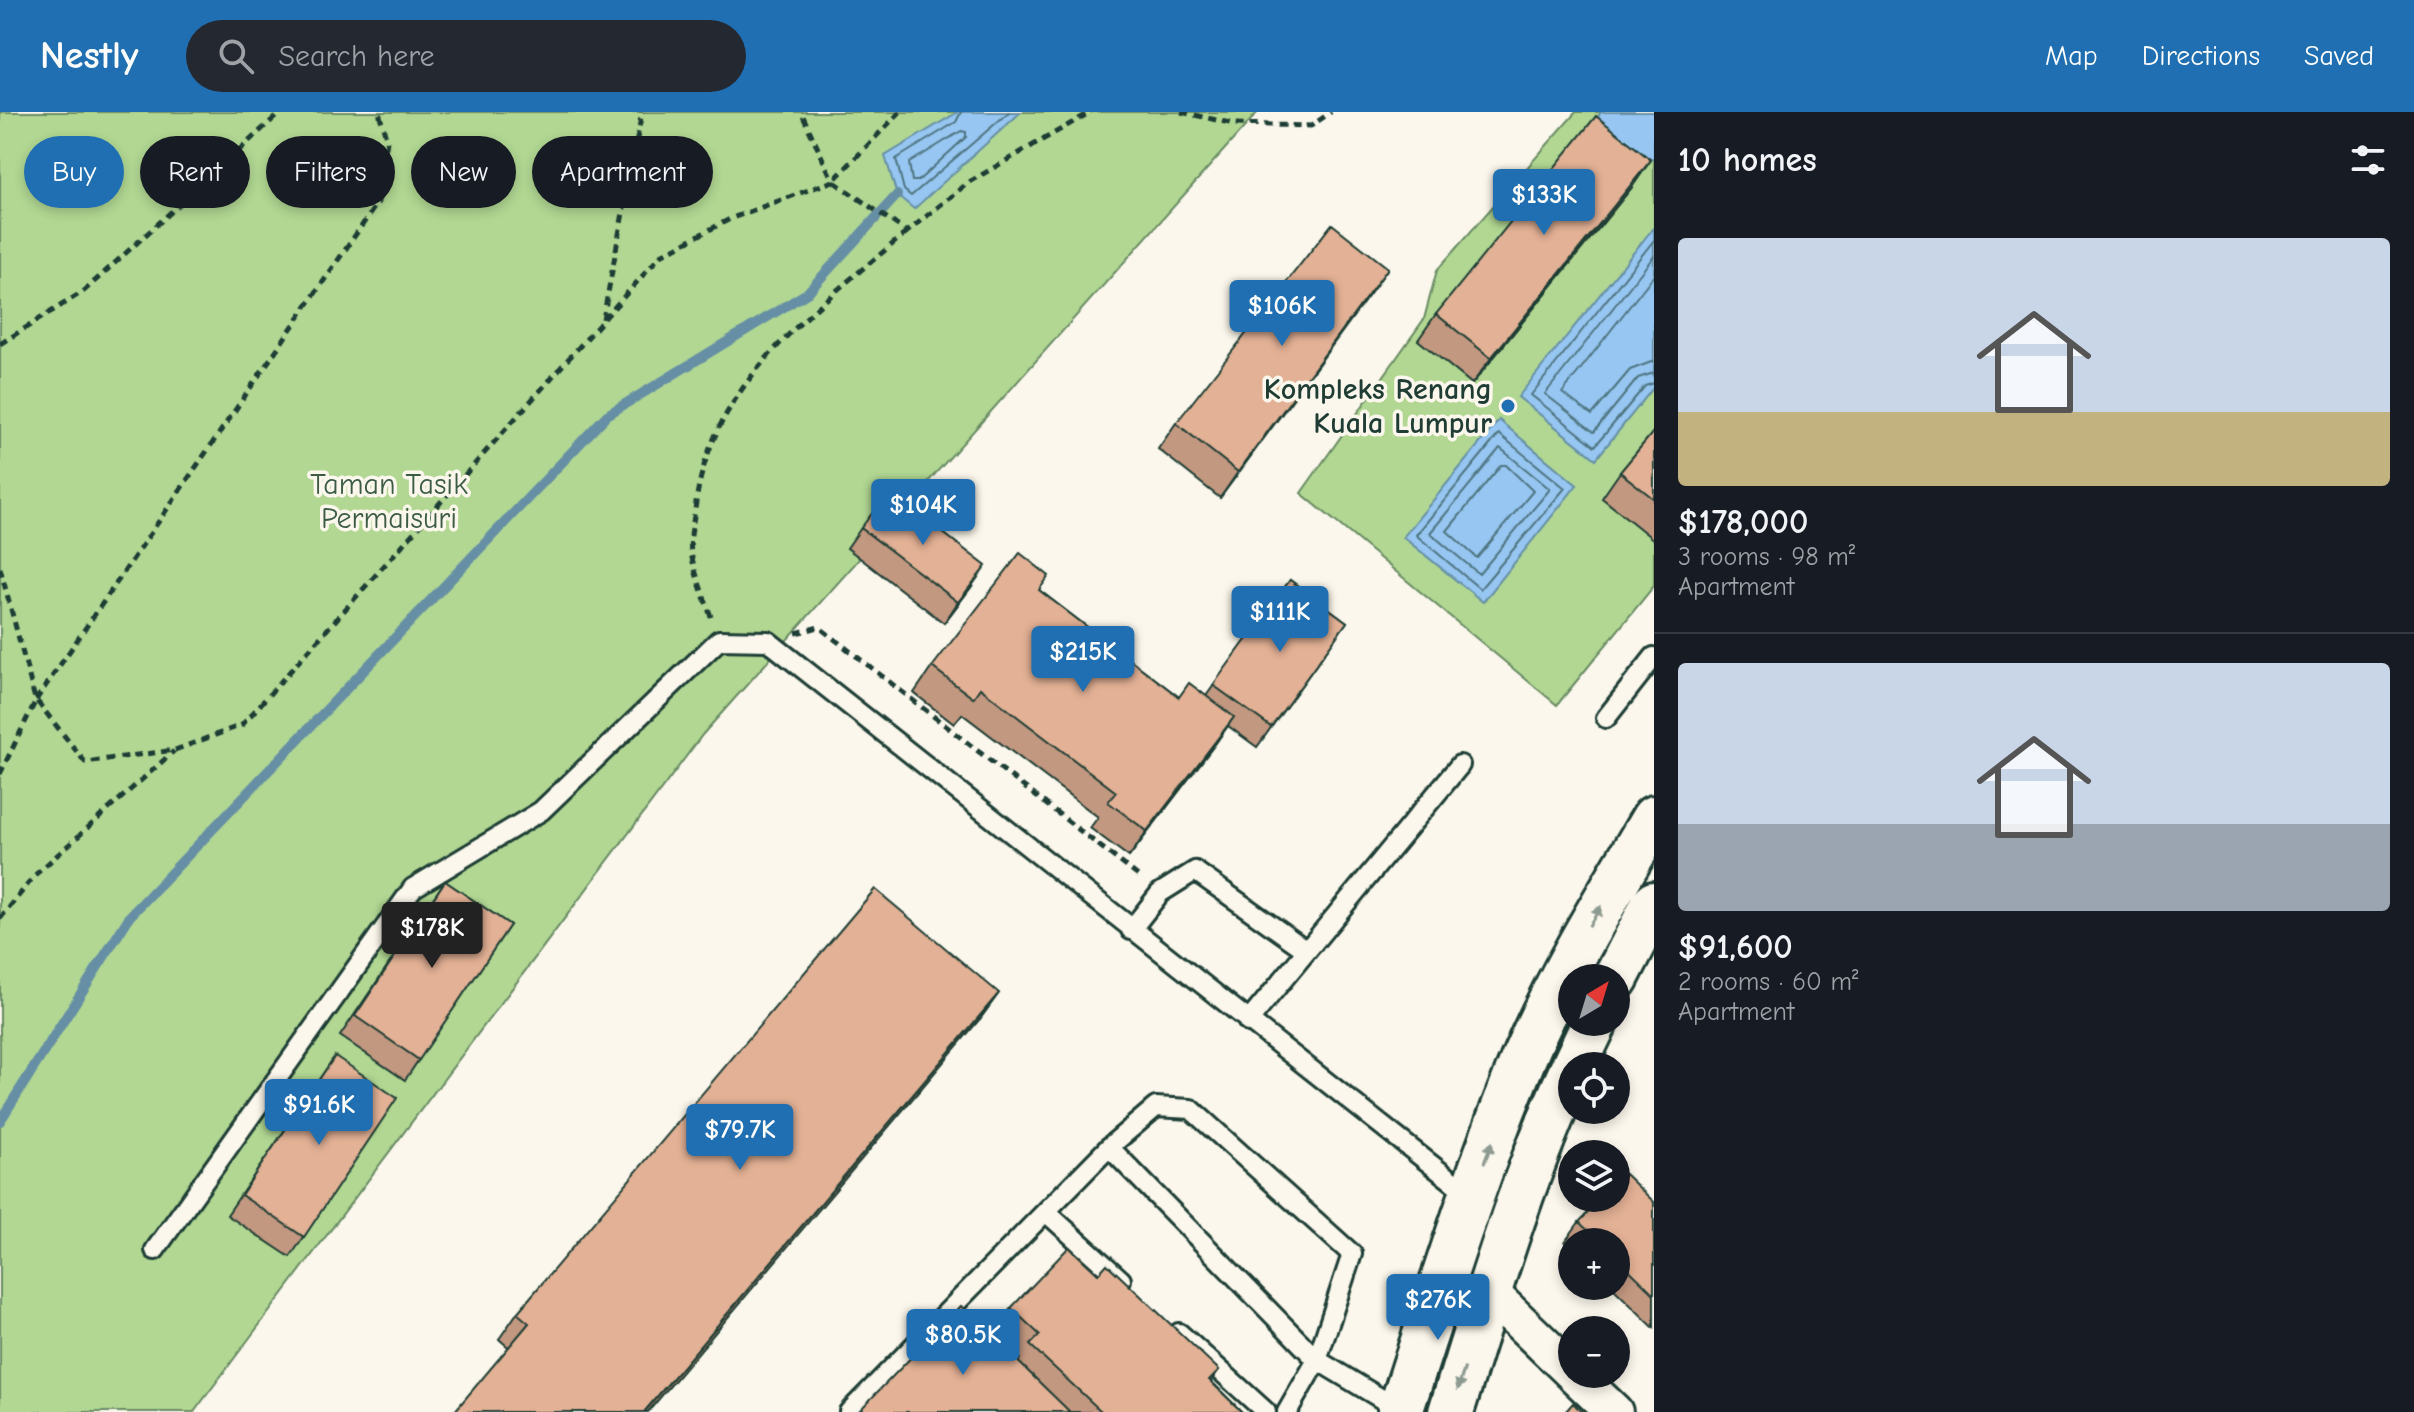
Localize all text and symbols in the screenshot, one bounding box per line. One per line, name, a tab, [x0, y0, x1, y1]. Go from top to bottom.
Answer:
search box	[186, 20, 746, 92]
text: Nestly	[40, 34, 138, 78]
icon: search	[214, 34, 258, 78]
text: Search here	[278, 39, 435, 74]
text: Map	[2045, 40, 2098, 72]
text: Directions	[2142, 40, 2260, 72]
text: Saved	[2304, 40, 2374, 72]
chip: Buy	[24, 136, 124, 208]
chip: Rent	[140, 136, 250, 208]
chip: Filters	[266, 136, 395, 208]
chip: New	[411, 136, 516, 208]
chip: Apartment	[532, 136, 713, 208]
icon: filters	[2346, 138, 2390, 182]
text: 10 homes	[1678, 140, 1817, 180]
pin: $133K	[1488, 169, 1600, 237]
text: $133K	[1511, 180, 1577, 210]
pin: $106K	[1226, 280, 1338, 348]
icon: home	[1962, 290, 2106, 434]
text: $106K	[1248, 291, 1316, 321]
place label: Kompleks Renang Kuala Lumpur	[1264, 372, 1492, 441]
marker: Kompleks Renang Kuala Lumpur	[1499, 397, 1517, 415]
park label: Taman Tasik Permaisuri	[310, 467, 468, 536]
pin: $104K	[867, 479, 979, 547]
text: $104K	[889, 490, 957, 520]
text: $178,000	[1678, 502, 1808, 542]
text: 3 rooms · 98 m²	[1678, 542, 1855, 572]
text: Apartment	[1678, 572, 1794, 602]
pin: $111K	[1224, 586, 1336, 654]
text: $111K	[1250, 597, 1310, 627]
pin: $215K	[1027, 626, 1139, 694]
text: $215K	[1049, 637, 1117, 667]
icon: home	[1962, 715, 2106, 859]
pin: $178K	[376, 902, 488, 970]
one-way arrow	[1588, 905, 1602, 927]
text: $178K	[400, 913, 464, 943]
text: $91,600	[1678, 927, 1793, 967]
north arrow	[1558, 964, 1630, 1036]
map controls	[1558, 964, 1630, 1388]
text: 2 rooms · 60 m²	[1678, 967, 1859, 997]
text: Apartment	[1678, 997, 1794, 1027]
button: locate	[1558, 1052, 1630, 1124]
pin: $91.6K	[254, 1079, 384, 1147]
text: $91.6K	[283, 1090, 355, 1120]
pin: $79.7K	[675, 1104, 805, 1172]
text: $79.7K	[704, 1115, 776, 1145]
button: layers	[1558, 1140, 1630, 1212]
one-way arrow	[1482, 1141, 1495, 1165]
button: +	[1558, 1228, 1630, 1300]
pin: $276K	[1382, 1274, 1494, 1342]
text: $276K	[1404, 1285, 1472, 1315]
pin: $80.5K	[898, 1309, 1028, 1377]
button: −	[1558, 1316, 1630, 1388]
text: $80.5K	[925, 1320, 1002, 1350]
one-way arrow	[1455, 1367, 1467, 1391]

